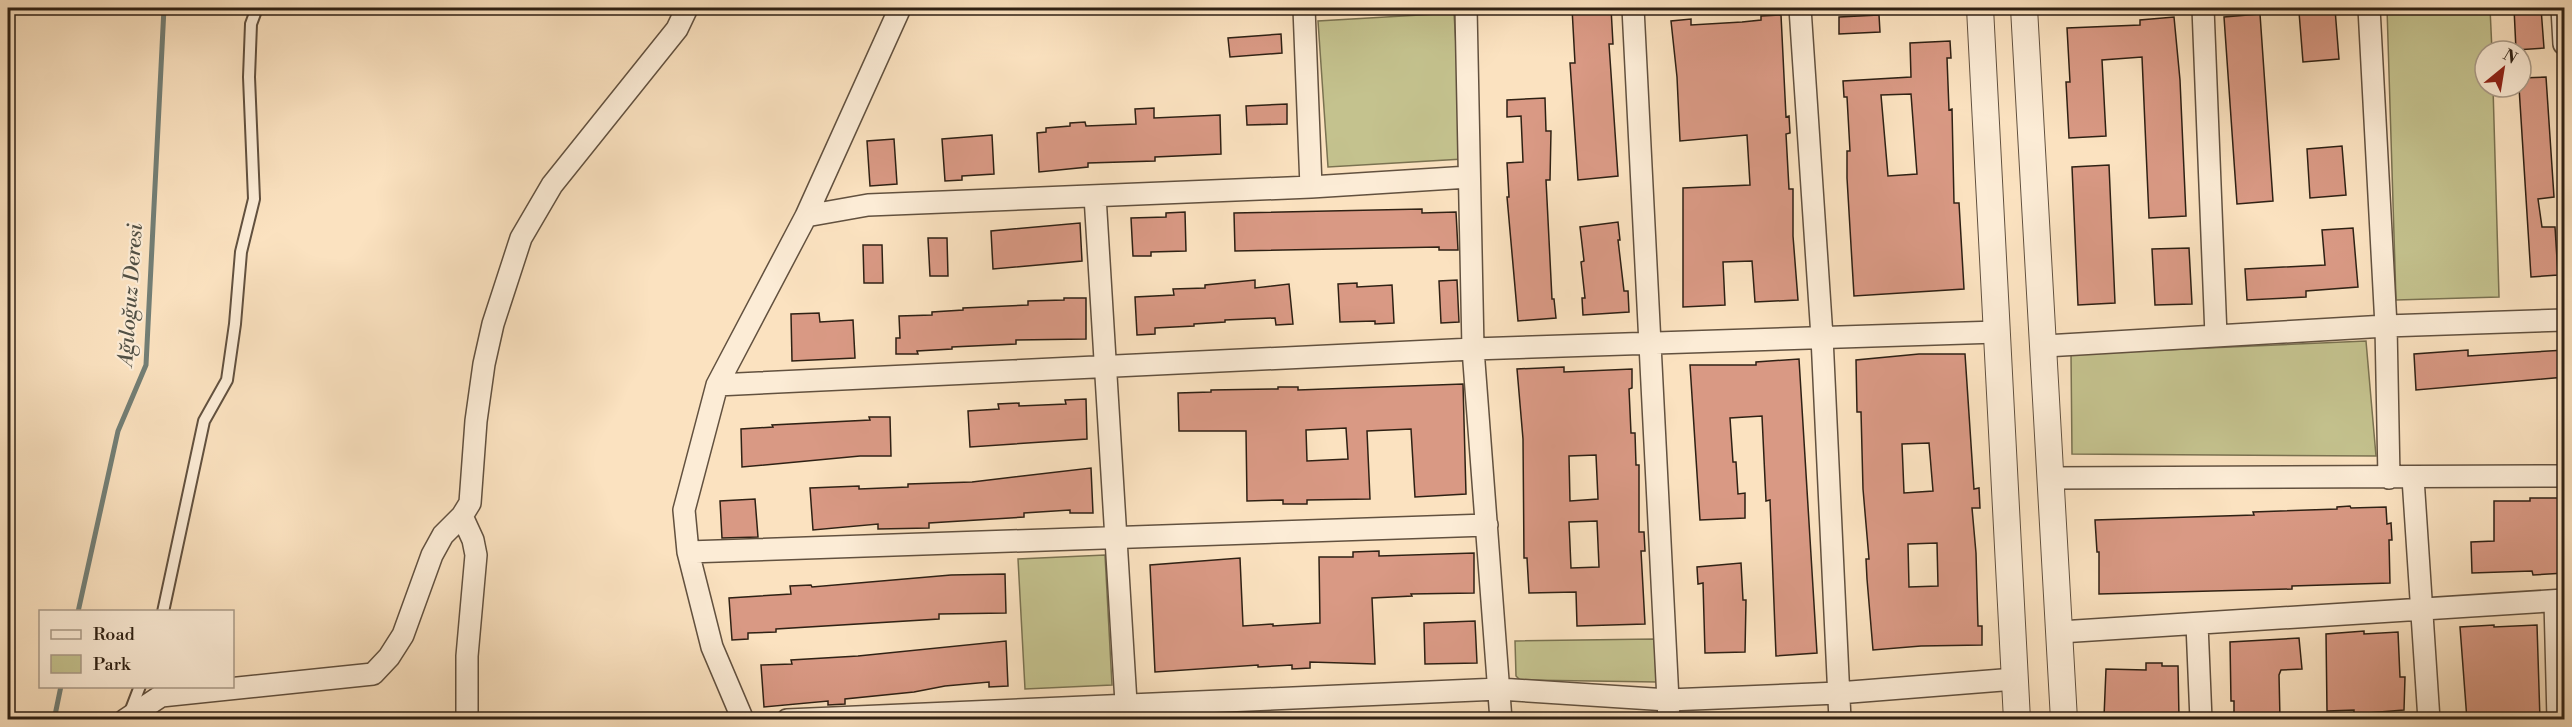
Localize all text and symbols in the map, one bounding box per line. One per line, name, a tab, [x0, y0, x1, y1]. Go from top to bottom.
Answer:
north arrow	[2473, 39, 2533, 99]
text: N	[2500, 45, 2521, 69]
water label: Ağıloğuz Deresi	[113, 222, 149, 369]
legend	[39, 610, 234, 688]
text: Road	[93, 623, 136, 646]
text: Park	[93, 653, 132, 676]

